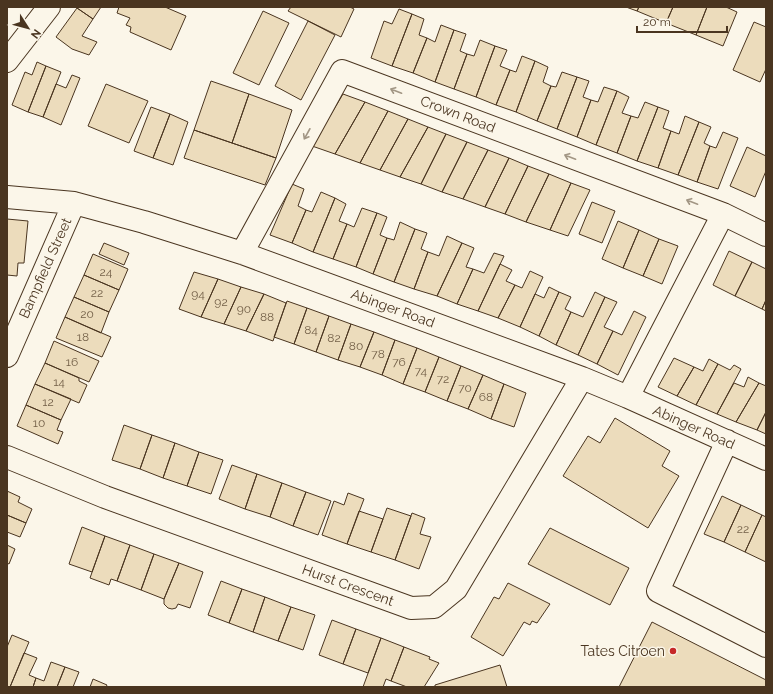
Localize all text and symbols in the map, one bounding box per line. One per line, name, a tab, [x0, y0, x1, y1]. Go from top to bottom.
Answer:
north arrow	[8, 8, 48, 48]
scale bar	[637, 8, 727, 34]
text: 20 m	[643, 15, 671, 29]
text: N	[28, 26, 43, 41]
one-way arrow	[391, 87, 403, 95]
street label: Crown Road	[418, 92, 498, 136]
one-way arrow	[303, 128, 311, 140]
one-way arrow	[565, 152, 577, 160]
one-way arrow	[687, 198, 699, 206]
street label: Bampfield Street	[16, 215, 75, 321]
house number: 24	[100, 265, 113, 279]
street label: Abinger Road	[349, 285, 437, 331]
house number: 22	[91, 286, 103, 300]
house number: 94	[191, 287, 205, 301]
house number: 92	[214, 295, 228, 309]
house number: 90	[237, 302, 251, 316]
house number: 20	[80, 307, 94, 321]
house number: 88	[260, 310, 274, 324]
house number: 84	[304, 323, 318, 337]
house number: 18	[77, 330, 89, 344]
house number: 82	[327, 331, 341, 345]
house number: 80	[349, 339, 363, 353]
house number: 78	[371, 347, 385, 361]
house number: 16	[66, 355, 78, 369]
house number: 76	[392, 355, 406, 369]
house number: 74	[415, 364, 428, 378]
house number: 72	[437, 372, 449, 386]
house number: 14	[53, 375, 65, 389]
house number: 70	[458, 381, 472, 395]
house number: 68	[479, 390, 493, 404]
house number: 12	[42, 395, 54, 409]
street label: Abinger Road	[651, 402, 737, 452]
house number: 10	[33, 416, 45, 430]
house number: 22	[737, 522, 749, 536]
street label: Hurst Crescent	[300, 561, 396, 609]
place label: Tates Citroen	[580, 643, 665, 659]
marker: Tates Citroen	[668, 646, 678, 656]

